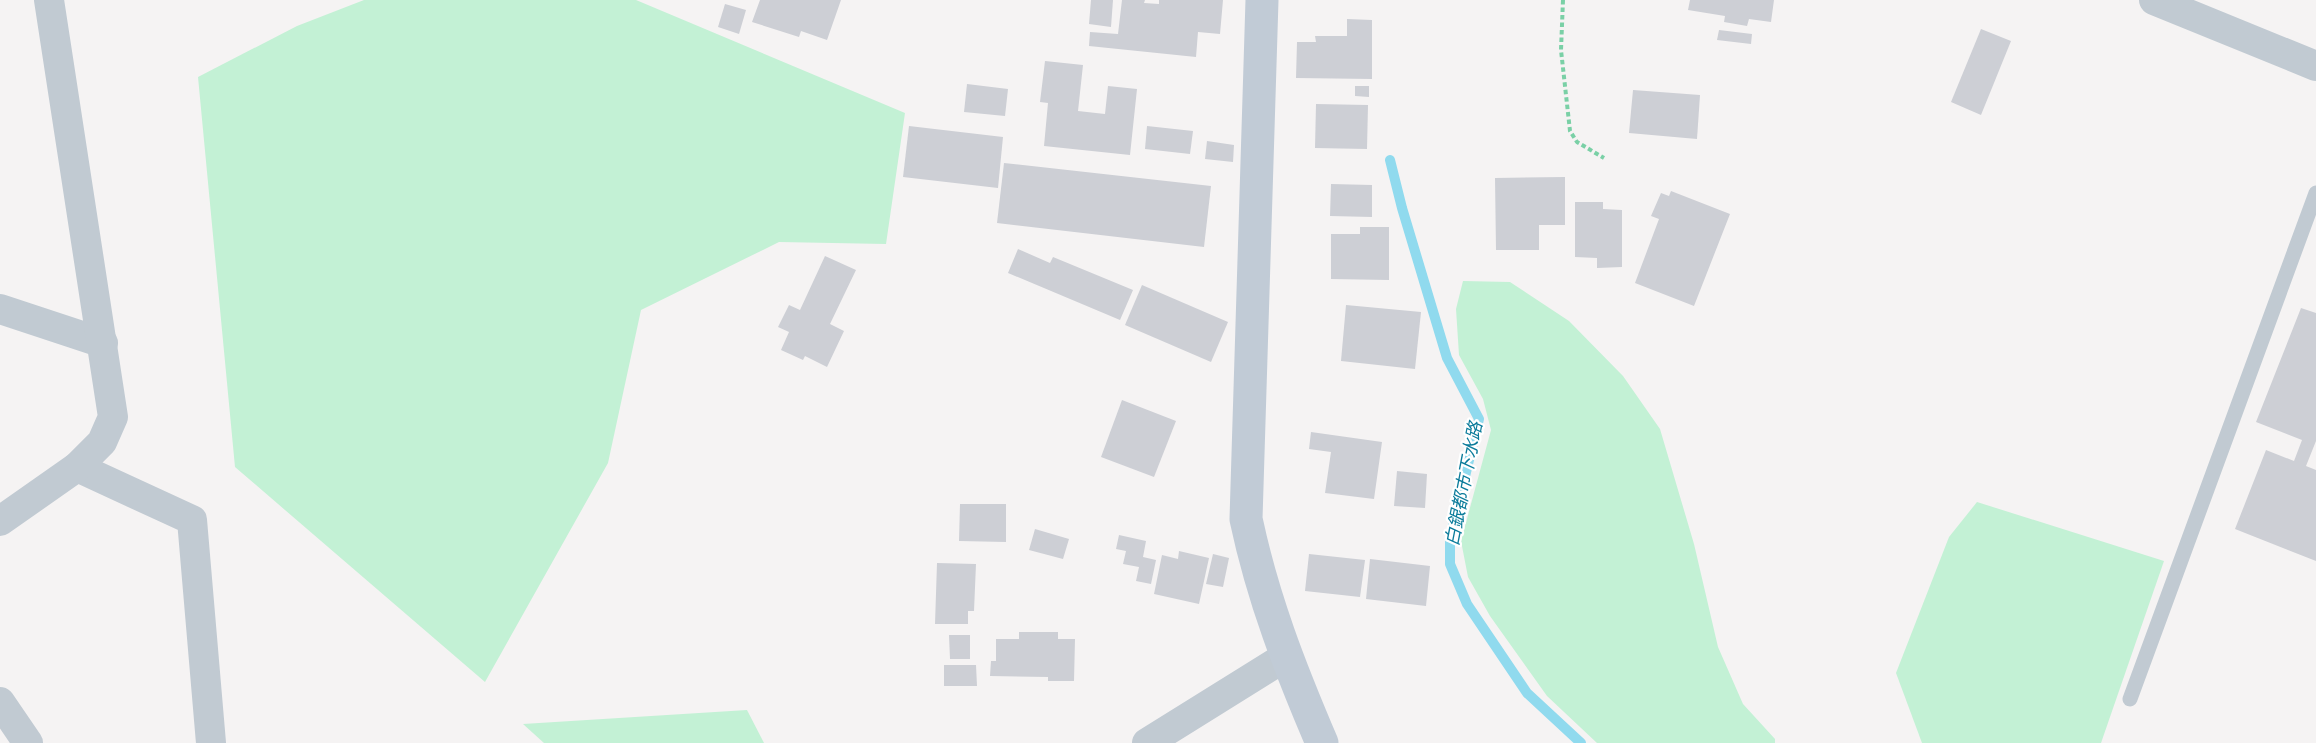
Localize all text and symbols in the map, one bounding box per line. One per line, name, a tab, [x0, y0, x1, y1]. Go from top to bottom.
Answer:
water label: 白銀都市下水路	[1440, 418, 1488, 548]

